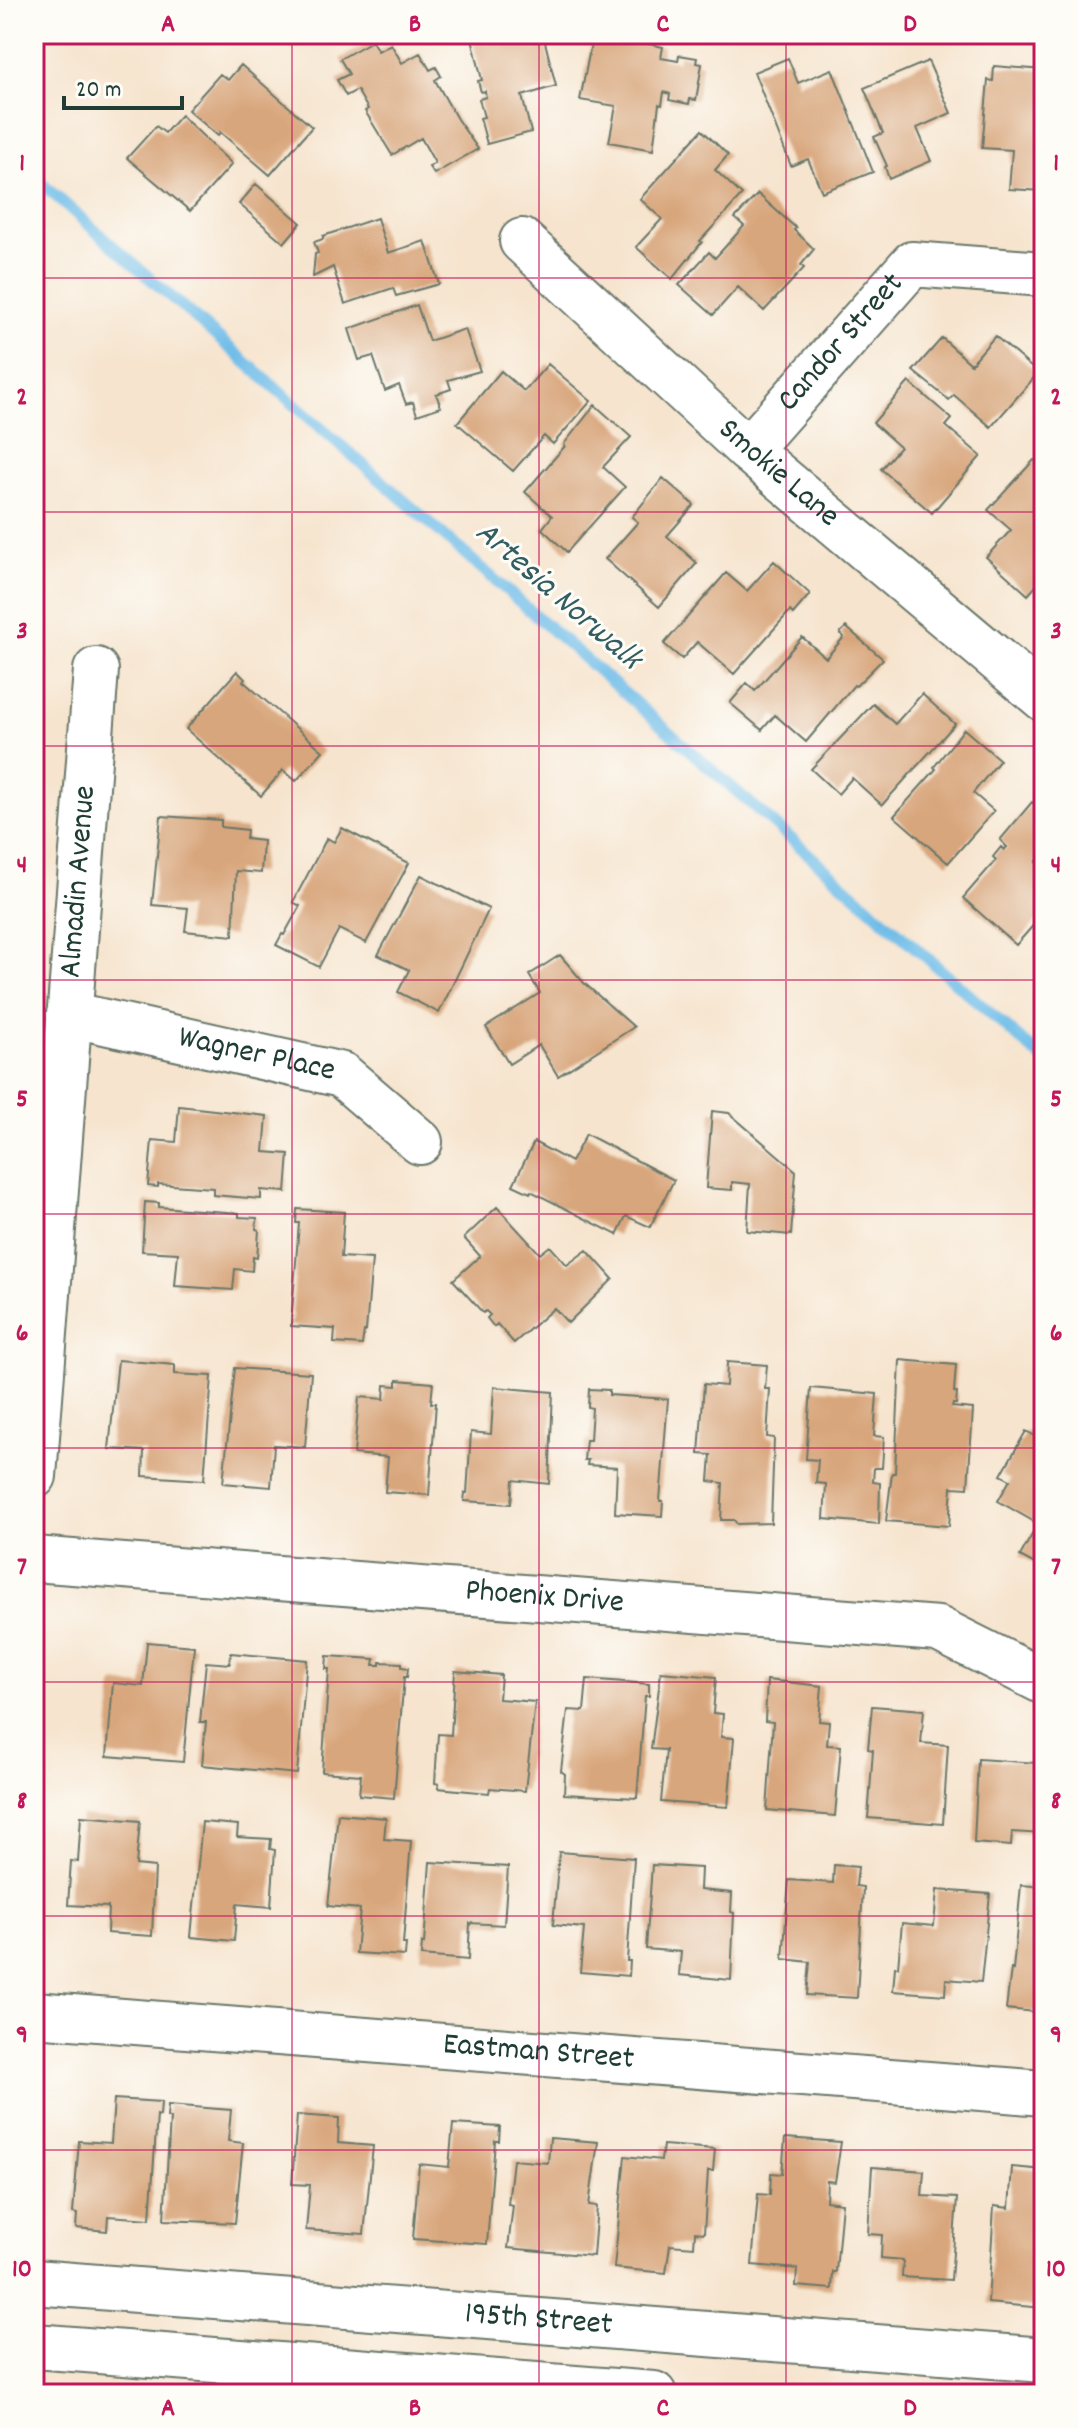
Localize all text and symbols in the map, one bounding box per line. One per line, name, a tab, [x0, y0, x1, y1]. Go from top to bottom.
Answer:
text: A	[161, 7, 175, 44]
text: B	[409, 7, 421, 44]
text: C	[657, 7, 670, 44]
text: D	[903, 7, 917, 44]
scale bar	[64, 60, 182, 110]
text: 20 m	[76, 74, 122, 108]
text: 1	[19, 146, 25, 183]
text: 1	[1053, 146, 1059, 183]
street label: Candor Street	[768, 264, 916, 423]
text: 2	[16, 380, 28, 417]
text: 2	[1050, 380, 1062, 417]
street label: Smokie Lane	[706, 409, 849, 540]
water label: Artesia Norwalk	[463, 510, 654, 686]
text: 3	[16, 614, 28, 651]
text: 3	[1050, 614, 1062, 651]
street label: Almadin Avenue	[49, 784, 110, 980]
text: 4	[17, 848, 27, 885]
text: 4	[1051, 848, 1061, 885]
street label: Wagner Place	[173, 1016, 339, 1096]
text: 5	[16, 1082, 28, 1119]
text: 5	[1050, 1082, 1062, 1119]
text: 6	[16, 1316, 28, 1353]
text: 6	[1050, 1316, 1062, 1353]
text: 7	[17, 1550, 27, 1587]
text: 7	[1051, 1550, 1061, 1587]
street label: Phoenix Drive	[463, 1569, 626, 1628]
text: 8	[17, 1784, 27, 1821]
text: 8	[1051, 1784, 1061, 1821]
text: 9	[16, 2018, 28, 2055]
text: 9	[1050, 2018, 1062, 2055]
street label: Eastman Street	[441, 2023, 636, 2084]
text: 10	[12, 2252, 32, 2289]
text: 10	[1046, 2252, 1066, 2289]
street label: 195th Street	[463, 2292, 614, 2350]
text: A	[161, 2391, 175, 2428]
text: B	[409, 2391, 421, 2428]
text: C	[657, 2391, 670, 2428]
text: D	[903, 2391, 917, 2428]

